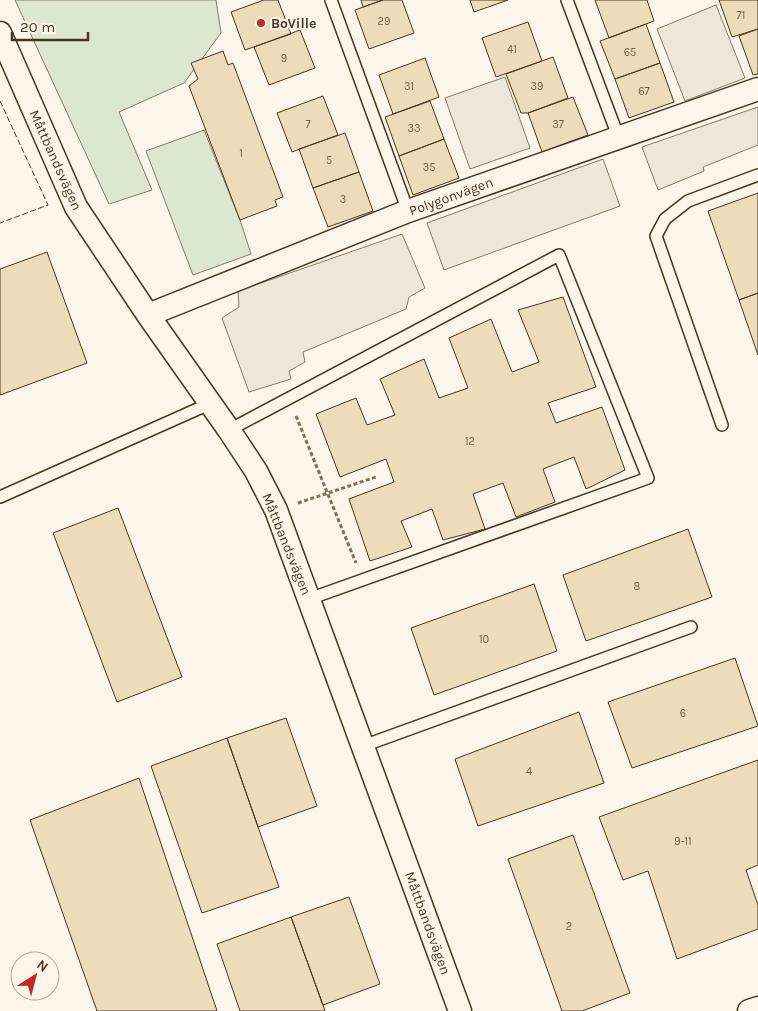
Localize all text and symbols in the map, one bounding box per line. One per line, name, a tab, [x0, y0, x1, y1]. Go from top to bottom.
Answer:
house number: 71	[737, 9, 745, 22]
scale bar	[12, 10, 89, 42]
place label: BoVille	[271, 15, 316, 32]
house number: 29	[378, 15, 390, 28]
marker: BoVille	[255, 17, 267, 29]
text: 20 m	[20, 18, 55, 36]
house number: 41	[507, 43, 517, 56]
house number: 65	[624, 46, 636, 59]
house number: 9	[281, 52, 287, 65]
house number: 31	[404, 80, 414, 93]
house number: 39	[531, 80, 543, 93]
house number: 67	[638, 85, 650, 98]
street label: Måttbandsvägen	[26, 107, 85, 213]
house number: 7	[305, 118, 311, 131]
house number: 37	[552, 118, 564, 131]
house number: 33	[408, 122, 421, 135]
house number: 1	[239, 147, 243, 160]
house number: 5	[326, 154, 332, 167]
house number: 35	[423, 161, 435, 174]
street label: Polygonvägen	[407, 173, 495, 220]
house number: 3	[340, 193, 346, 206]
house number: 12	[465, 435, 475, 448]
street label: Måttbandsvägen	[258, 491, 315, 598]
house number: 8	[634, 580, 641, 593]
house number: 10	[479, 633, 489, 646]
house number: 6	[680, 707, 686, 720]
house number: 4	[526, 765, 532, 778]
house number: 9-11	[674, 835, 692, 848]
street label: Måttbandsvägen	[401, 869, 454, 977]
house number: 2	[566, 920, 572, 933]
north arrow	[10, 951, 60, 1001]
text: N	[33, 956, 51, 976]

